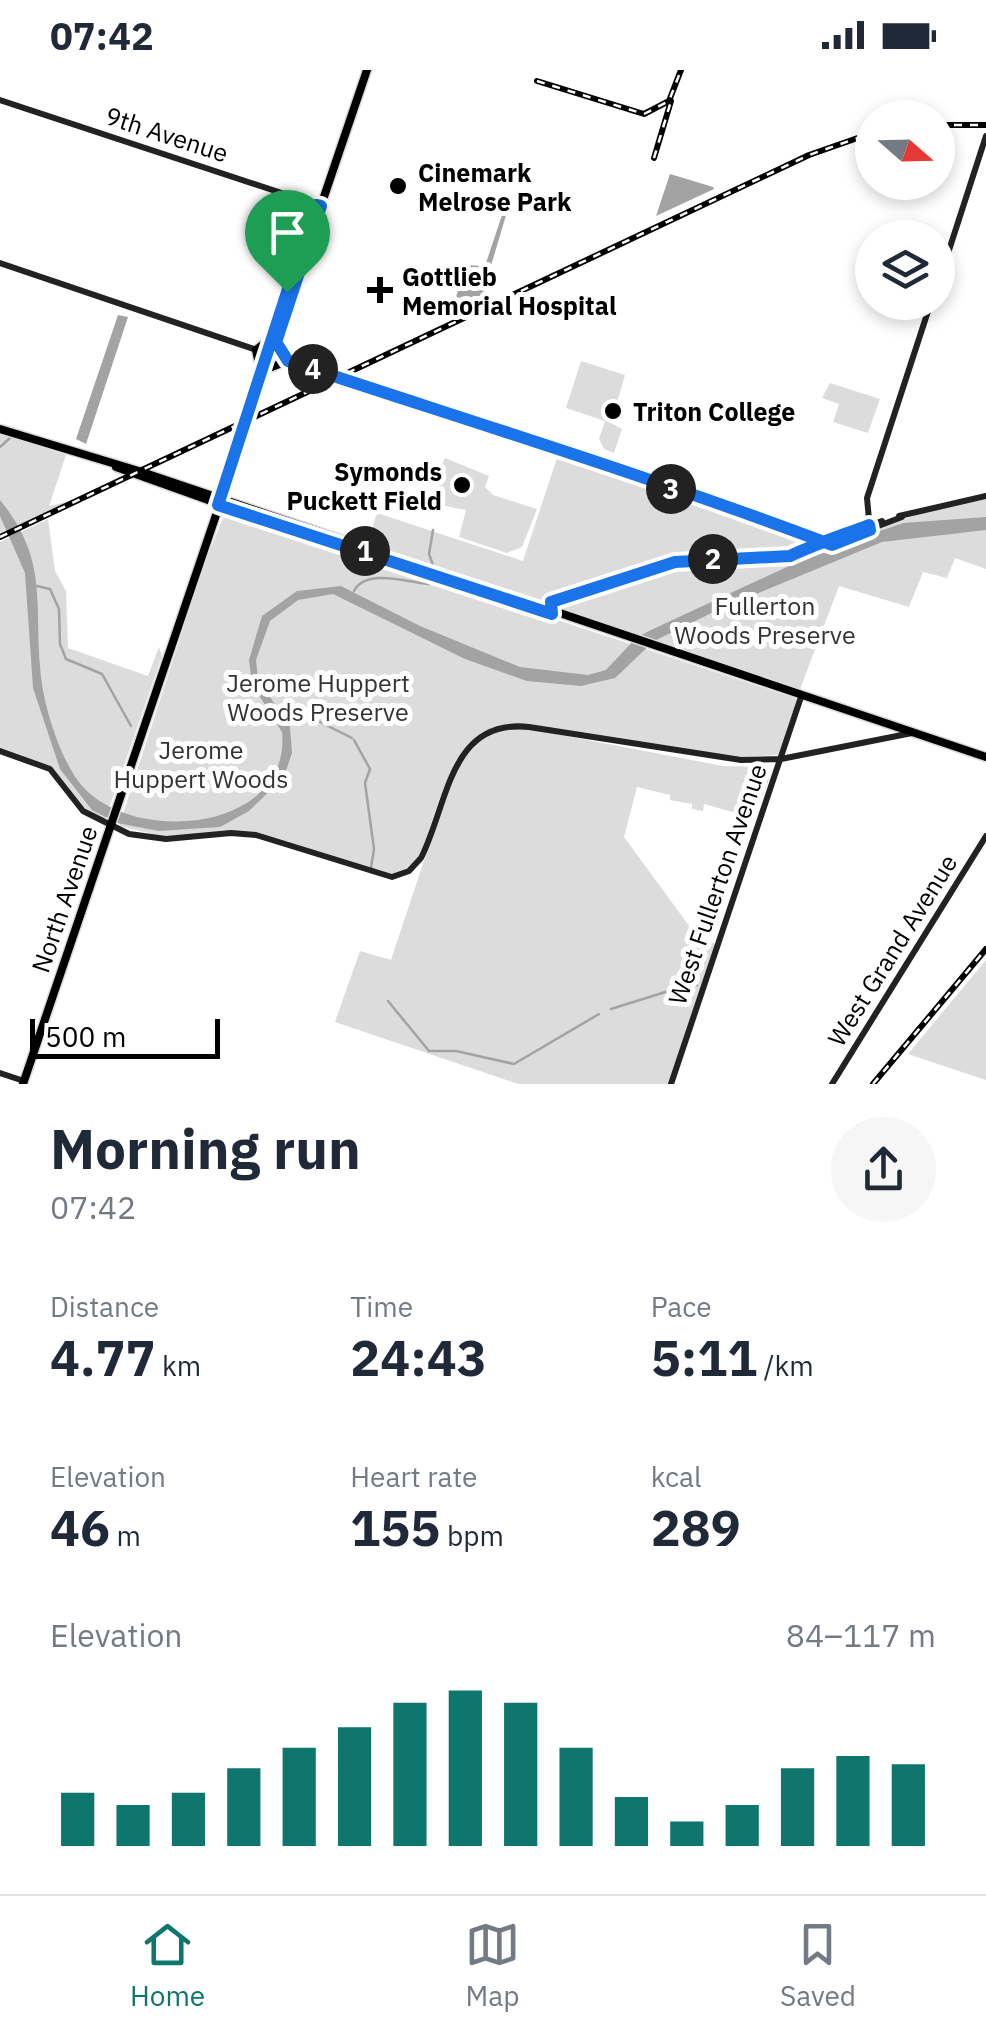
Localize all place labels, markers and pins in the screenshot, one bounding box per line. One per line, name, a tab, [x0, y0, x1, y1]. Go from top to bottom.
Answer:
place label: Cinemark Melrose Park	[418, 156, 572, 218]
marker: Cinemark Melrose Park	[387, 175, 409, 197]
pin	[245, 190, 330, 293]
place label: Gottlieb Memorial Hospital	[402, 260, 617, 322]
marker: Gottlieb Memorial Hospital	[367, 277, 393, 303]
pin: 4	[288, 344, 338, 394]
place label: Triton College	[633, 395, 795, 428]
marker: Triton College	[602, 400, 624, 422]
place label: Symonds Puckett Field	[286, 455, 442, 517]
pin: 3	[646, 464, 696, 514]
marker: Symonds Puckett Field	[451, 474, 473, 496]
pin: 1	[340, 526, 390, 576]
pin: 2	[688, 534, 738, 584]

